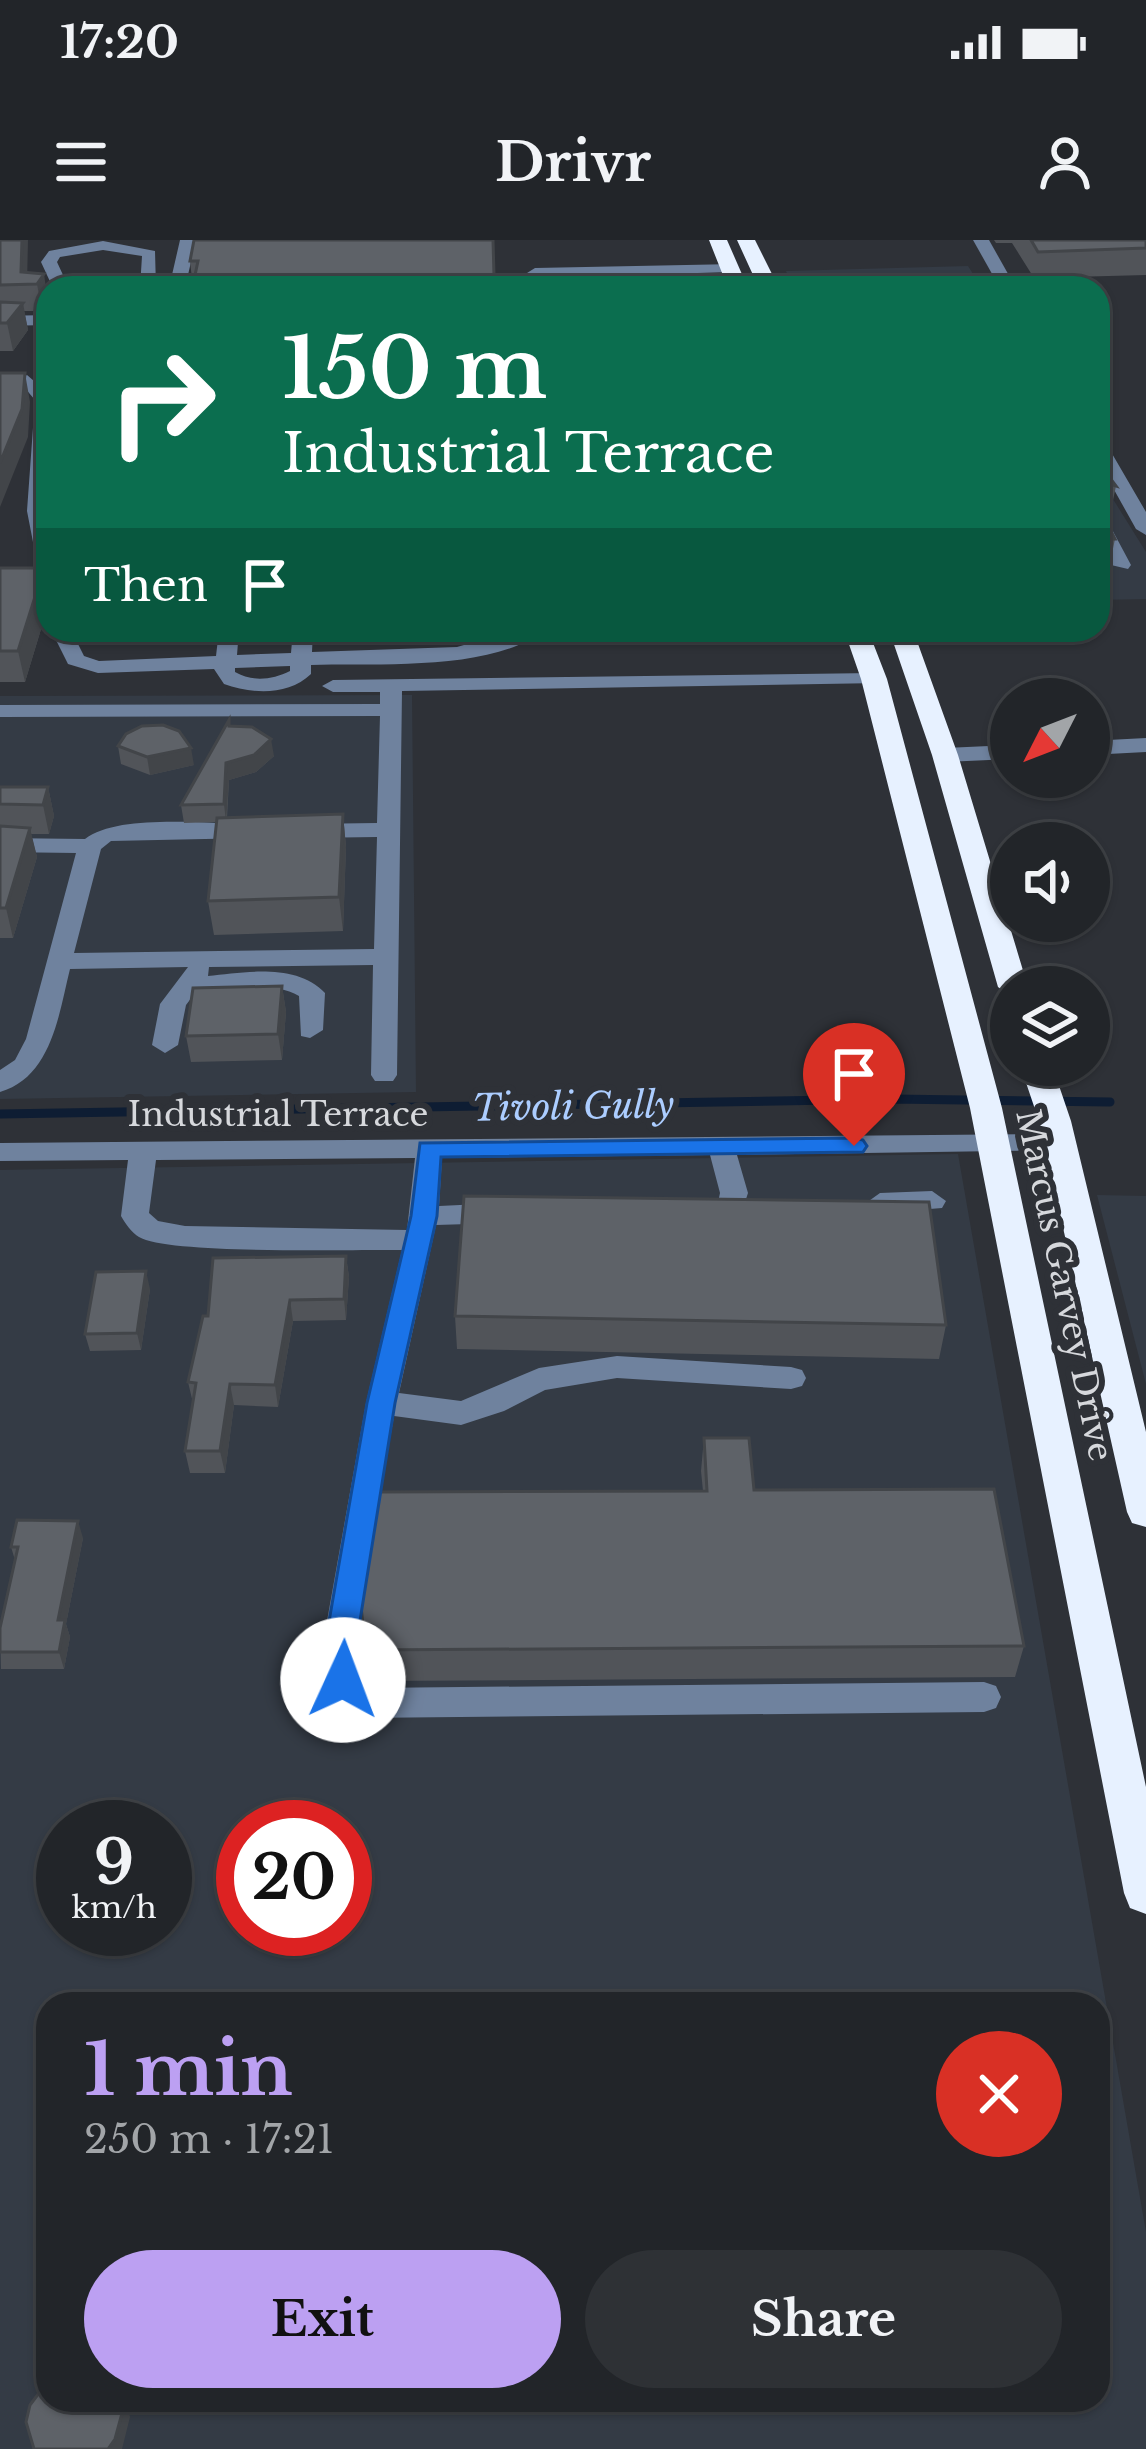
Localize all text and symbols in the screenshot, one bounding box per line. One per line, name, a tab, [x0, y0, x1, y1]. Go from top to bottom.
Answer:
text: 17:20	[60, 14, 179, 70]
icon: menu	[48, 129, 114, 195]
text: Drivr	[495, 129, 651, 196]
icon: person	[1032, 129, 1098, 195]
text: 150 m	[282, 317, 547, 421]
icon: right	[84, 324, 240, 480]
text: Industrial Terrace	[282, 420, 774, 487]
icon: arrive	[232, 552, 298, 618]
text: Then	[84, 557, 208, 613]
north arrow	[990, 678, 1110, 798]
map controls	[990, 678, 1110, 1086]
button: sound	[990, 822, 1110, 942]
button: layers	[990, 966, 1110, 1086]
pin	[803, 1023, 905, 1146]
icon: arrive	[821, 1041, 887, 1107]
water label: Tivoli Gully	[472, 1082, 675, 1131]
street label: Industrial Terrace	[128, 1094, 428, 1135]
street label: Marcus Garvey Drive	[1007, 1106, 1122, 1465]
position arrow	[280, 1617, 406, 1743]
speed limit sign: 20	[216, 1800, 372, 1956]
text: 9	[94, 1826, 134, 1900]
text: km/h	[71, 1889, 157, 1926]
text: 1 min	[84, 2025, 293, 2114]
button: close	[936, 2031, 1062, 2157]
text: 250 m · 17:21	[84, 2115, 334, 2164]
button: Exit	[84, 2250, 561, 2388]
button: Share	[585, 2250, 1062, 2388]

